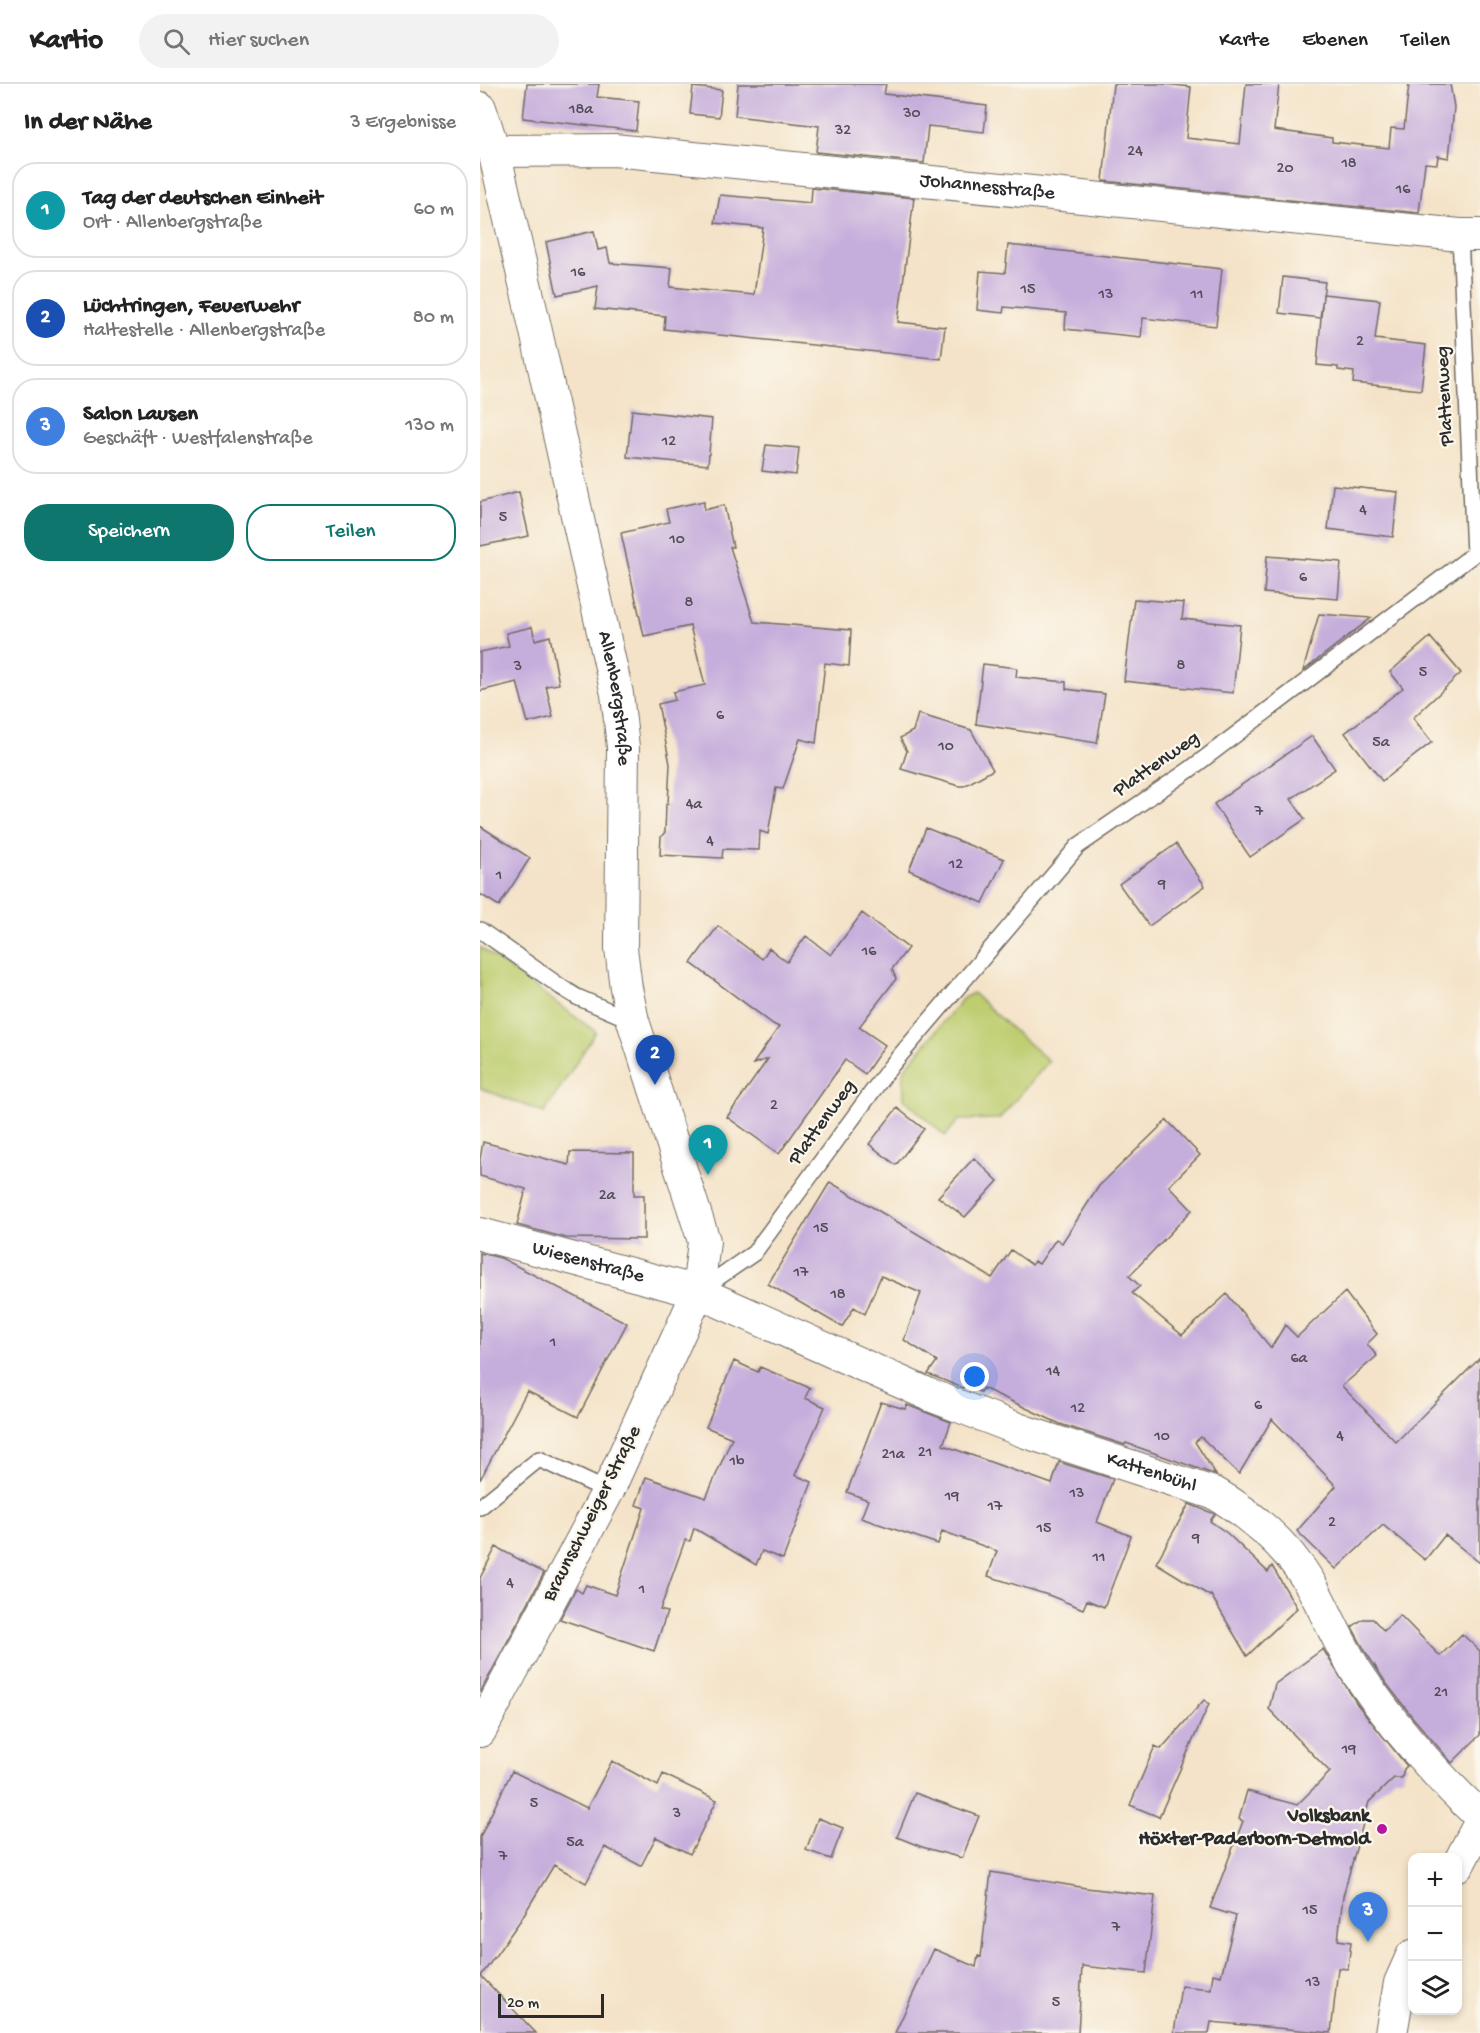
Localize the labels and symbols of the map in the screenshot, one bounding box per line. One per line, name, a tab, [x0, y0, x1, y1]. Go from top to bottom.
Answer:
house number: 18a	[568, 101, 594, 120]
house number: 30	[902, 105, 921, 124]
house number: 32	[834, 122, 851, 141]
house number: 24	[1127, 143, 1143, 162]
house number: 18	[1340, 155, 1357, 174]
house number: 20	[1277, 160, 1293, 179]
street label: Johannesstraße	[918, 169, 1057, 206]
house number: 16	[1395, 181, 1411, 200]
house number: 16	[570, 264, 586, 283]
house number: 15	[1020, 281, 1035, 300]
house number: 13	[1098, 286, 1113, 305]
house number: 11	[1190, 286, 1203, 305]
house number: 2	[1356, 333, 1364, 352]
street label: Plattenweg	[1432, 346, 1460, 447]
house number: 12	[661, 433, 676, 452]
house number: 4	[1359, 502, 1367, 521]
house number: 5	[499, 509, 507, 528]
house number: 10	[668, 531, 685, 550]
house number: 6	[1299, 569, 1308, 588]
house number: 8	[685, 594, 694, 613]
street label: Allenbergstraße	[592, 629, 635, 767]
house number: 8	[1177, 657, 1186, 676]
house number: 3	[513, 658, 522, 677]
house number: 5	[1419, 664, 1427, 683]
house number: 6	[716, 707, 725, 726]
street label: Plattenweg	[1109, 727, 1205, 804]
house number: 5a	[1372, 734, 1391, 753]
house number: 10	[937, 738, 954, 757]
house number: 4a	[686, 796, 703, 815]
house number: 7	[1254, 803, 1264, 822]
house number: 4	[706, 833, 714, 852]
house number: 12	[948, 856, 963, 875]
house number: 1	[495, 867, 502, 886]
house number: 9	[1157, 876, 1166, 895]
house number: 16	[861, 943, 877, 962]
pin: 2	[636, 1036, 675, 1085]
street label: Plattenweg	[784, 1076, 862, 1171]
house number: 2	[770, 1097, 778, 1116]
pin: 1	[688, 1126, 728, 1175]
house number: 2a	[599, 1187, 616, 1206]
house number: 15	[813, 1220, 828, 1239]
street label: Wiesenstraße	[530, 1237, 647, 1289]
house number: 17	[793, 1264, 809, 1283]
house number: 18	[829, 1286, 846, 1305]
house number: 1	[549, 1334, 556, 1353]
house number: 6a	[1291, 1350, 1309, 1369]
your location	[960, 1362, 989, 1391]
house number: 14	[1045, 1363, 1060, 1382]
house number: 6	[1254, 1397, 1263, 1416]
house number: 12	[1070, 1400, 1085, 1419]
street label: Braunschweiger Straße	[538, 1422, 648, 1607]
house number: 10	[1153, 1428, 1170, 1447]
house number: 4	[1336, 1428, 1344, 1447]
house number: 21	[918, 1444, 932, 1463]
house number: 21a	[881, 1446, 906, 1465]
street label: Kattenbühl	[1103, 1447, 1199, 1498]
house number: 1b	[729, 1453, 745, 1472]
house number: 13	[1069, 1485, 1084, 1504]
house number: 19	[944, 1488, 959, 1507]
house number: 17	[987, 1498, 1003, 1517]
house number: 2	[1328, 1514, 1336, 1533]
house number: 15	[1036, 1520, 1051, 1539]
house number: 9	[1191, 1530, 1200, 1549]
house number: 11	[1092, 1549, 1105, 1568]
house number: 4	[506, 1575, 514, 1594]
house number: 1	[638, 1581, 645, 1600]
house number: 21	[1434, 1684, 1448, 1703]
house number: 19	[1341, 1741, 1356, 1760]
house number: 5	[530, 1795, 538, 1814]
house number: 3	[672, 1805, 681, 1824]
place label: Volksbank Höxter-Paderborn-Detmold	[1139, 1806, 1372, 1852]
marker: Volksbank Höxter-Paderborn-Detmold	[1375, 1822, 1389, 1836]
house number: 5a	[566, 1834, 585, 1853]
house number: 7	[498, 1848, 508, 1867]
pin: 3	[1348, 1892, 1388, 1942]
house number: 15	[1302, 1902, 1317, 1921]
house number: 7	[1111, 1919, 1121, 1938]
house number: 13	[1305, 1974, 1320, 1993]
scale bar	[498, 1991, 604, 2018]
house number: 5	[1052, 1994, 1060, 2013]

